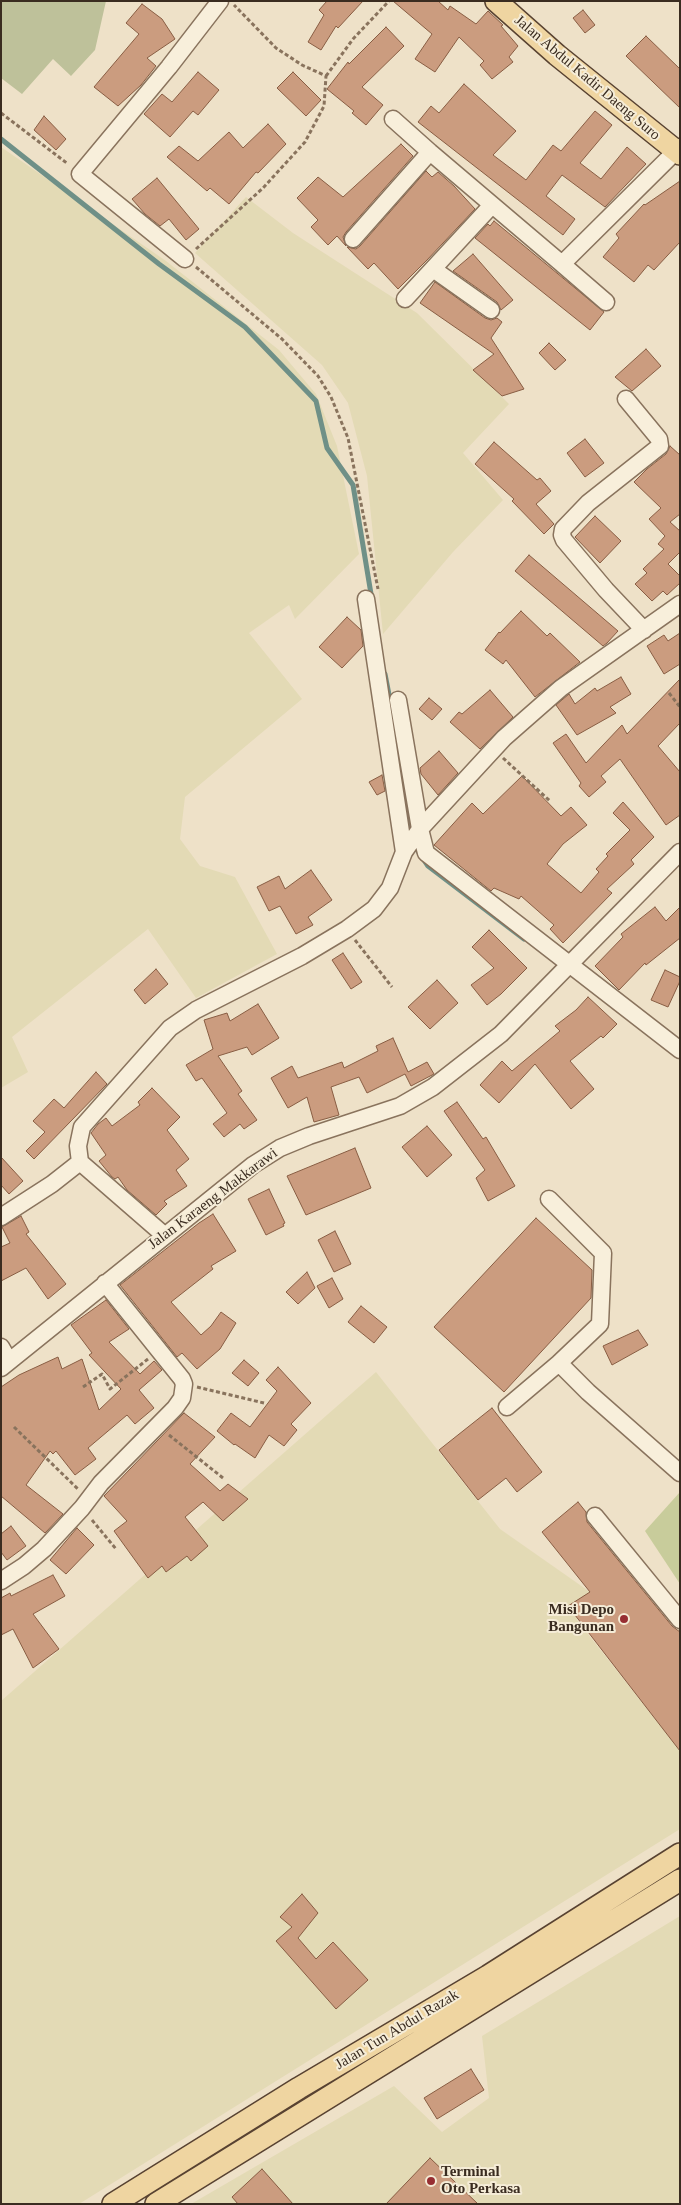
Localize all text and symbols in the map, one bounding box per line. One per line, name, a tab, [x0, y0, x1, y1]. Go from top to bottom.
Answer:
street label: Jalan Abdul Kadir Daeng Suro	[510, 12, 664, 144]
street label: Jalan Karaeng Makkarawi	[145, 1144, 281, 1254]
place label: Misi Depo Bangunan	[548, 1601, 614, 1636]
marker: Misi Depo Bangunan	[618, 1613, 630, 1625]
street label: Jalan Tun Abdul Razak	[332, 1986, 462, 2074]
place label: Terminal Oto Perkasa	[441, 2163, 521, 2198]
marker: Terminal Oto Perkasa	[425, 2175, 437, 2187]

